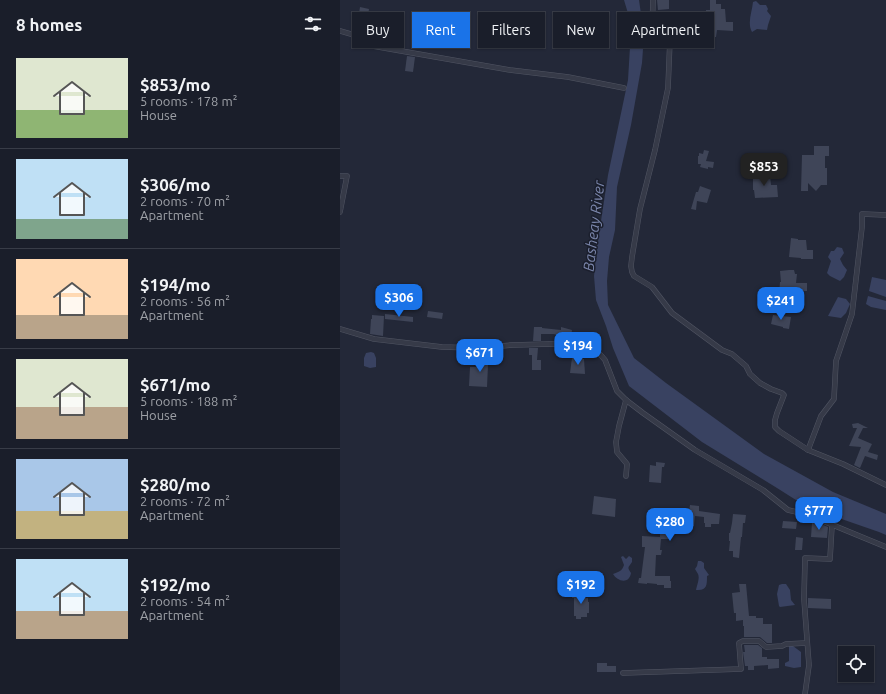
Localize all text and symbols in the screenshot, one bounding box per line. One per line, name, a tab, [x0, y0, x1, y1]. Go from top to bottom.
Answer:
chip: Buy	[352, 12, 404, 48]
chip: Rent	[412, 12, 470, 48]
chip: Filters	[478, 12, 545, 48]
chip: New	[553, 12, 609, 48]
chip: Apartment	[617, 12, 714, 48]
icon: filters	[302, 13, 324, 35]
text: 8 homes	[16, 15, 82, 34]
icon: home	[48, 74, 96, 122]
text: $853/mo	[140, 75, 210, 94]
text: 5 rooms · 178 m²	[140, 94, 237, 108]
text: House	[140, 108, 177, 122]
pin: $853	[740, 153, 788, 187]
text: $853	[749, 159, 779, 173]
icon: home	[48, 175, 96, 223]
text: $306/mo	[140, 175, 210, 194]
water label: Basheay River	[579, 178, 608, 272]
text: 2 rooms · 70 m²	[140, 194, 230, 208]
text: Apartment	[140, 208, 204, 222]
icon: home	[48, 275, 96, 323]
text: $194/mo	[140, 275, 210, 294]
pin: $306	[375, 284, 423, 318]
pin: $241	[757, 287, 805, 321]
text: $306	[384, 290, 414, 304]
text: $241	[766, 293, 796, 307]
text: 2 rooms · 56 m²	[140, 294, 230, 308]
text: Apartment	[140, 308, 204, 322]
pin: $194	[554, 332, 602, 366]
text: $194	[563, 338, 593, 352]
pin: $671	[456, 339, 504, 373]
text: $671	[465, 345, 495, 359]
icon: home	[48, 375, 96, 423]
text: $671/mo	[140, 375, 210, 394]
text: 5 rooms · 188 m²	[140, 394, 237, 408]
text: House	[140, 408, 177, 422]
icon: home	[48, 475, 96, 523]
text: $280/mo	[140, 475, 210, 494]
text: 2 rooms · 72 m²	[140, 494, 230, 508]
pin: $777	[795, 497, 843, 531]
text: $777	[804, 503, 834, 517]
text: Apartment	[140, 508, 204, 522]
pin: $280	[646, 508, 694, 542]
text: $280	[655, 514, 685, 528]
pin: $192	[557, 571, 605, 605]
icon: home	[48, 575, 96, 623]
text: $192/mo	[140, 575, 210, 594]
text: $192	[566, 577, 596, 591]
text: 2 rooms · 54 m²	[140, 594, 230, 608]
text: Apartment	[140, 608, 204, 622]
map controls	[838, 646, 874, 682]
button: locate	[838, 646, 874, 682]

